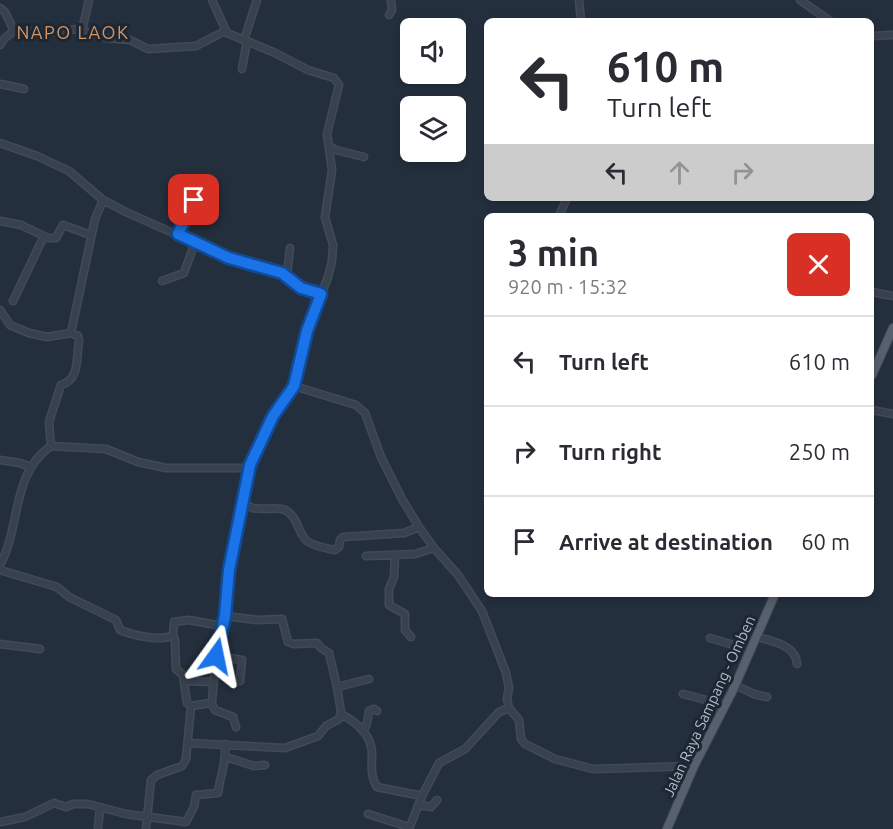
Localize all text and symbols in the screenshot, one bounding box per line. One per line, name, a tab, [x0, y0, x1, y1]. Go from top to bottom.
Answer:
map controls	[400, 18, 466, 162]
button: sound	[400, 18, 466, 84]
district label: NAPO LAOK	[16, 22, 130, 42]
icon: left	[508, 42, 586, 120]
text: 610 m	[607, 43, 724, 90]
text: Turn left	[607, 92, 711, 122]
button: layers	[400, 96, 466, 162]
icon: left	[600, 156, 633, 189]
icon: ahead	[663, 156, 696, 189]
icon: right	[726, 156, 759, 189]
pin	[168, 174, 219, 225]
icon: arrive	[177, 183, 210, 216]
text: 3 min	[508, 232, 599, 273]
button: close	[787, 233, 850, 296]
text: 920 m · 15:32	[508, 275, 628, 298]
icon: left	[508, 345, 541, 378]
text: Turn left	[559, 349, 649, 374]
text: 610 m	[789, 349, 850, 374]
icon: right	[508, 435, 541, 468]
text: Turn right	[559, 439, 661, 464]
text: 250 m	[789, 439, 850, 464]
icon: arrive	[508, 525, 541, 558]
text: Arrive at destination	[559, 529, 773, 554]
text: 60 m	[801, 529, 850, 554]
street label: Jalan Raya Sampang - Omben	[660, 613, 758, 799]
position arrow	[184, 624, 248, 688]

